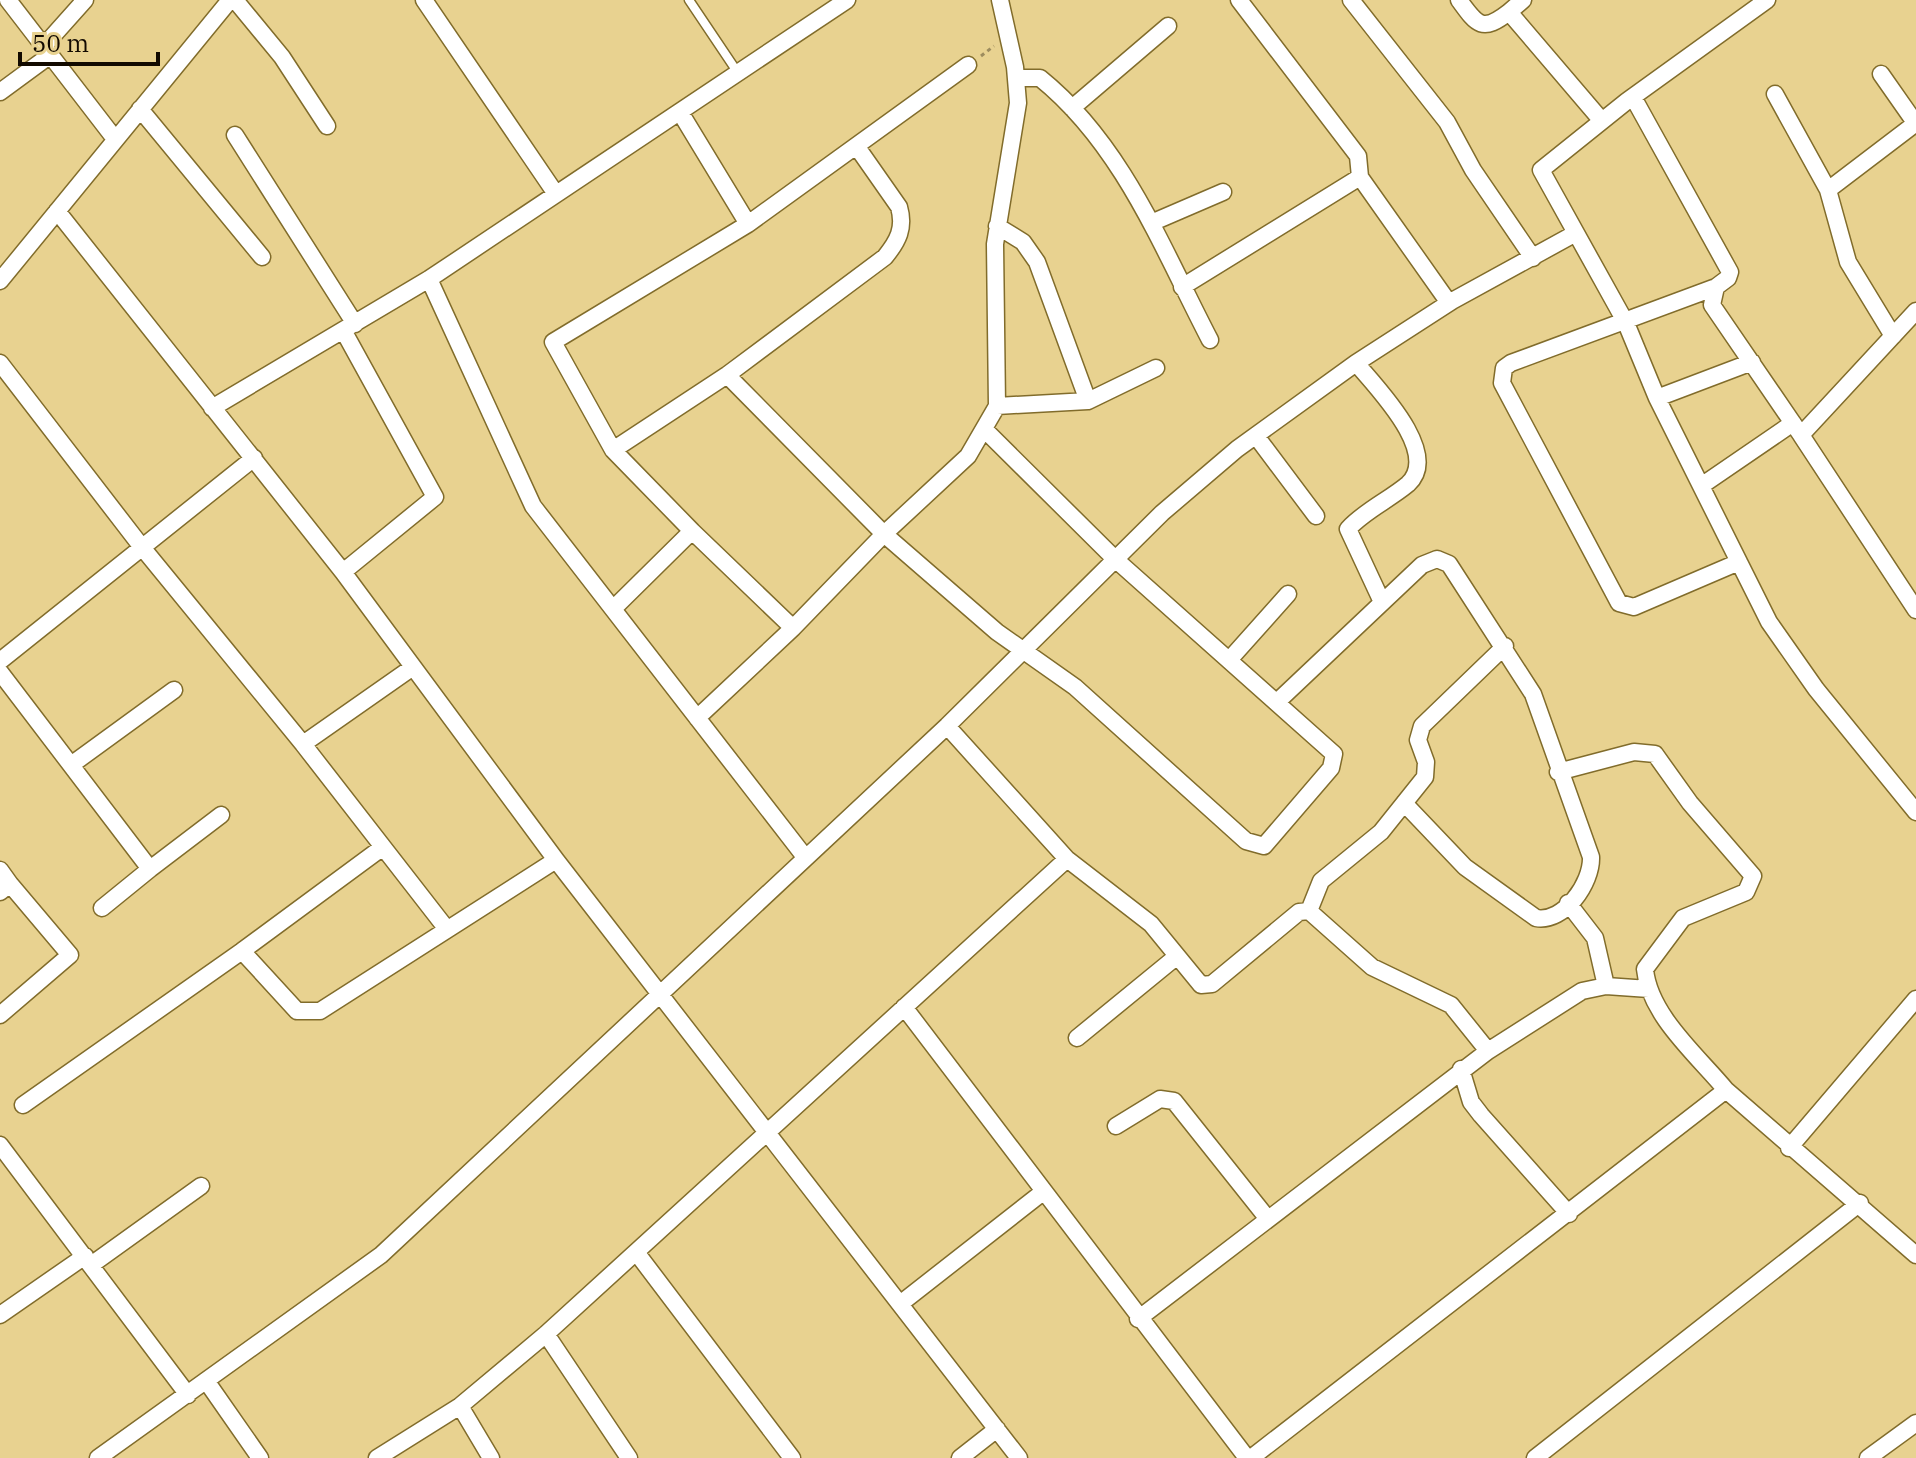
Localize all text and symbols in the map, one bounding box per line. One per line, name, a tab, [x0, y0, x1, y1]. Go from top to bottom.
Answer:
scale bar	[20, 16, 158, 66]
text: 50 m	[32, 27, 89, 59]

